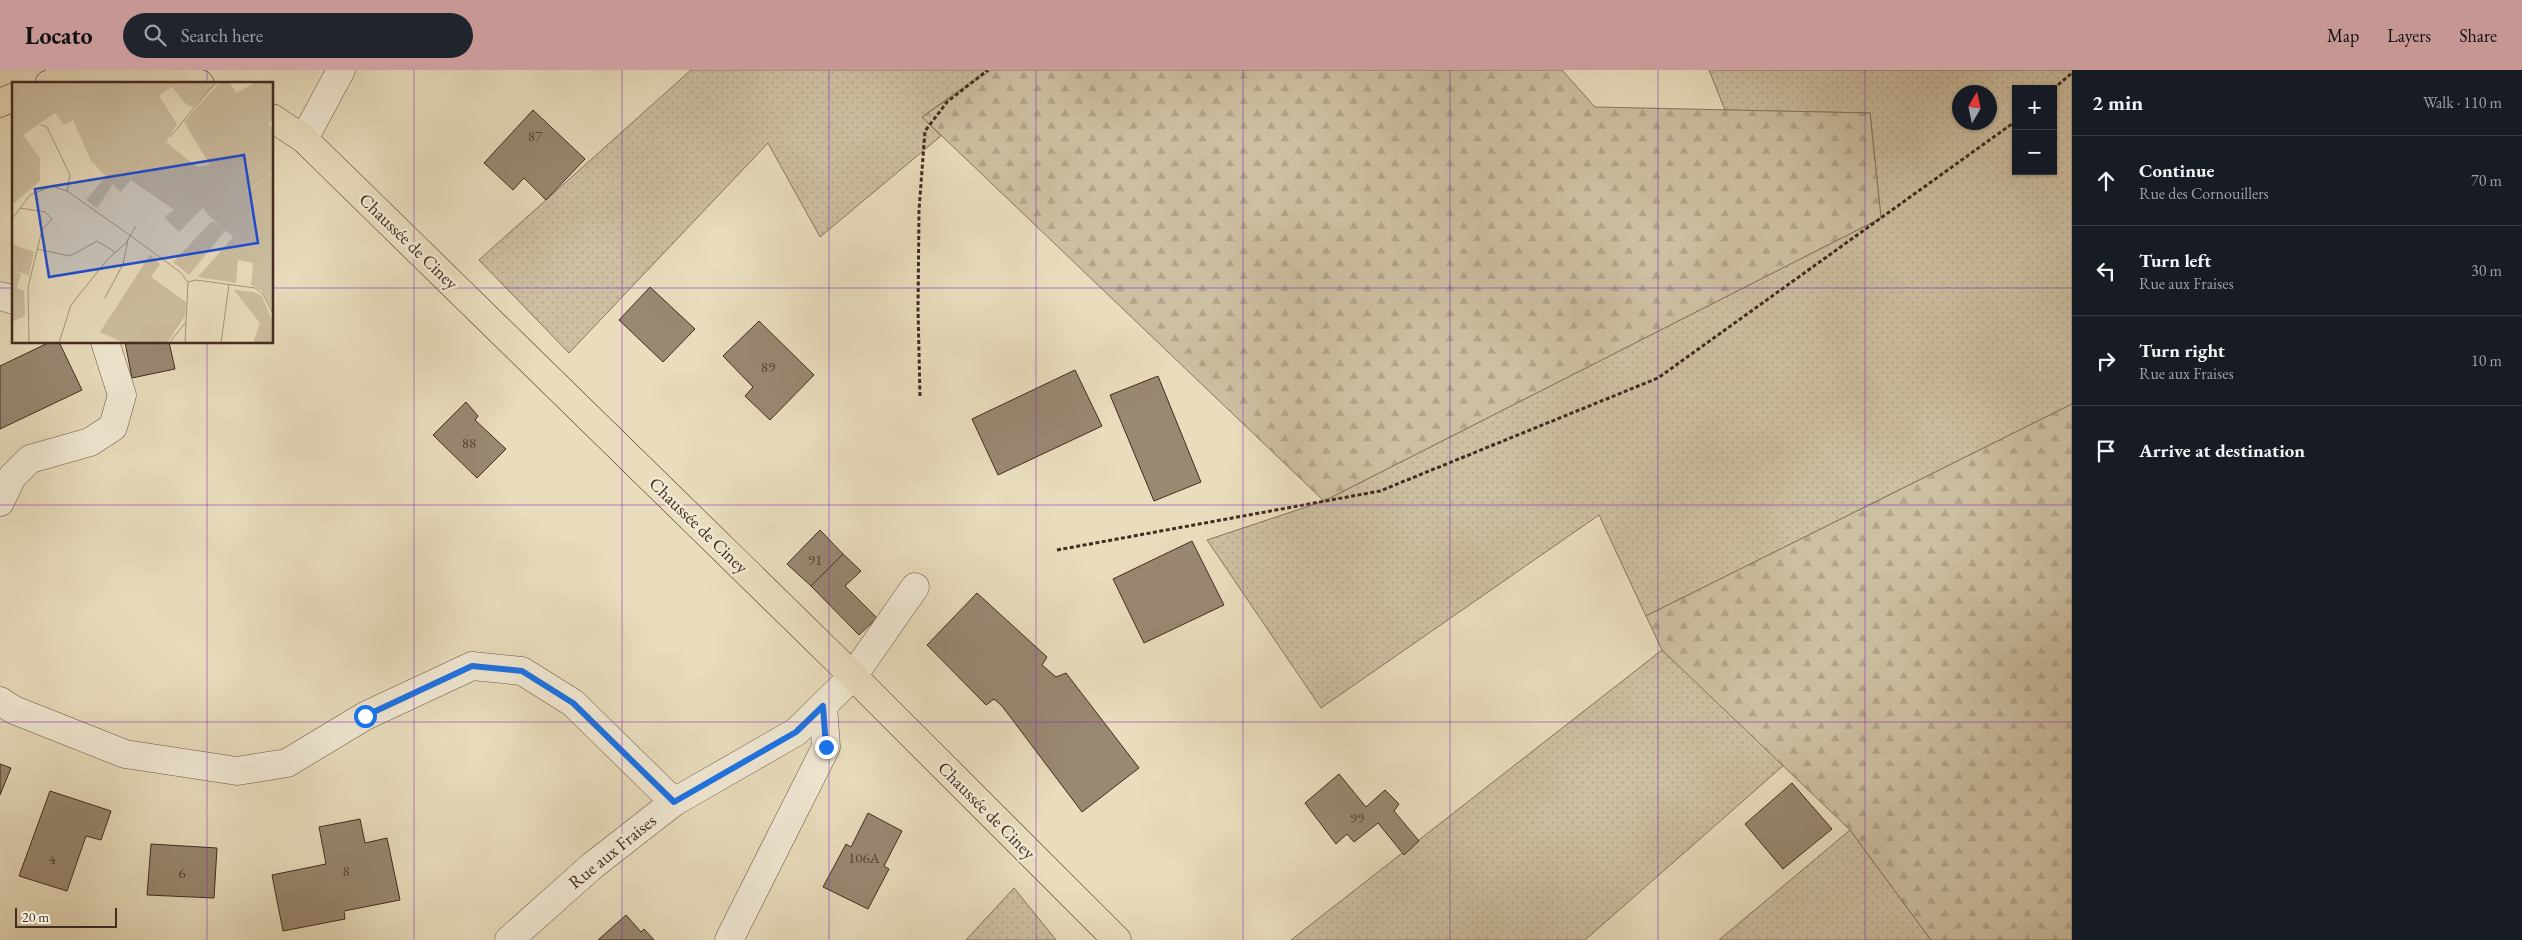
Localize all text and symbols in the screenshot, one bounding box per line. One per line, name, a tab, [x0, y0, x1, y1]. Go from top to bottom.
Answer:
search box	[123, 13, 473, 58]
text: Locato	[25, 20, 93, 51]
icon: search	[141, 21, 169, 49]
text: Search here	[181, 23, 263, 48]
text: Map	[2327, 24, 2359, 47]
text: Layers	[2387, 24, 2431, 47]
text: Share	[2459, 24, 2497, 47]
inset map	[12, 82, 274, 344]
north arrow	[1952, 85, 1997, 130]
map controls	[2012, 85, 2057, 175]
button: +	[2012, 85, 2057, 130]
text: 2 min	[2092, 89, 2143, 116]
text: Walk · 110 m	[2423, 92, 2502, 113]
house number: 87	[528, 126, 543, 145]
button: −	[2012, 130, 2057, 175]
text: Continue	[2139, 158, 2214, 183]
icon: ahead	[2092, 167, 2120, 195]
text: 70 m	[2471, 170, 2502, 191]
text: Rue des Cornouillers	[2139, 183, 2269, 204]
street label: Chaussée de Ciney	[355, 188, 464, 294]
text: Turn left	[2139, 248, 2211, 273]
icon: left	[2092, 257, 2120, 285]
text: 30 m	[2471, 260, 2502, 281]
text: Rue aux Fraises	[2139, 273, 2234, 294]
text: Turn right	[2139, 338, 2225, 363]
icon: right	[2092, 347, 2120, 375]
text: 10 m	[2471, 350, 2502, 371]
house number: 89	[761, 357, 775, 376]
text: Rue aux Fraises	[2139, 363, 2234, 384]
house number: 88	[462, 433, 476, 452]
icon: arrive	[2092, 437, 2120, 465]
text: Arrive at destination	[2139, 438, 2305, 463]
street label: Chaussée de Ciney	[645, 472, 754, 578]
house number: 91	[808, 550, 822, 569]
route start	[354, 705, 377, 728]
route end	[815, 736, 838, 759]
street label: Chaussée de Ciney	[933, 756, 1041, 864]
street label: Rue aux Fraises	[563, 808, 661, 893]
house number: 99	[1350, 808, 1364, 827]
house number: 106A	[848, 848, 881, 867]
house number: 4	[48, 849, 56, 868]
house number: 8	[342, 861, 350, 880]
house number: 6	[178, 863, 186, 882]
scale bar	[15, 905, 118, 928]
text: 20 m	[22, 908, 49, 926]

